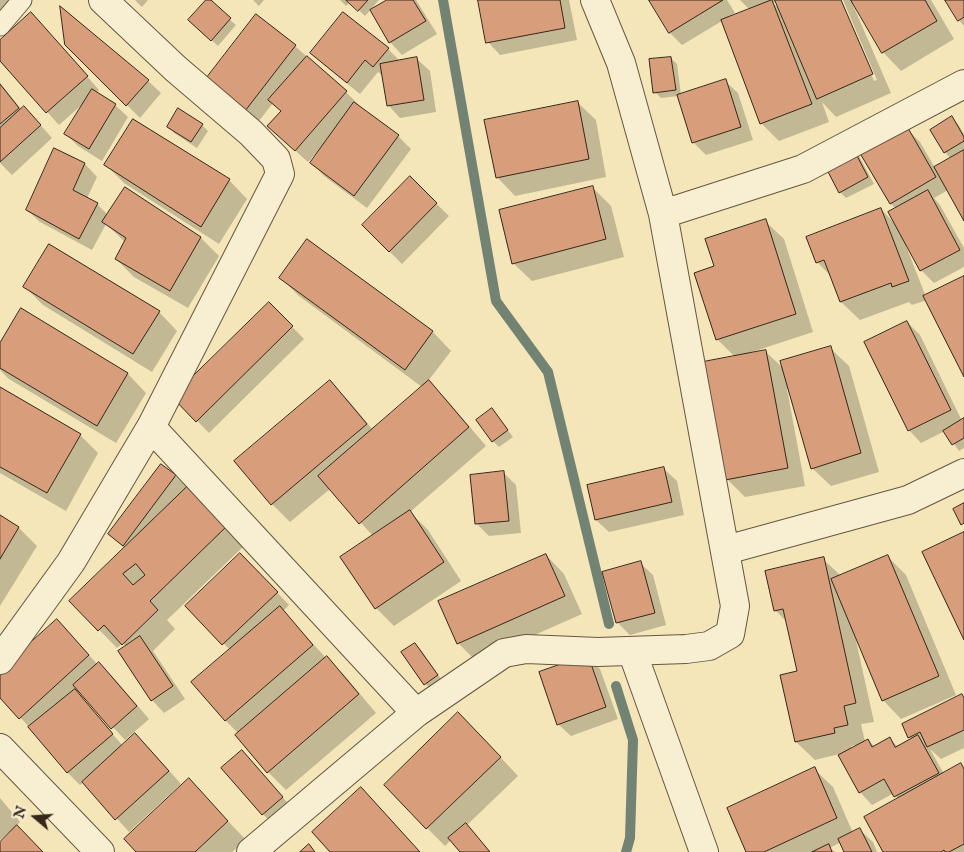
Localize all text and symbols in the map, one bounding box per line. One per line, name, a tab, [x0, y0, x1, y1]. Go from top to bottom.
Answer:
north arrow	[10, 792, 60, 842]
text: N	[10, 804, 31, 821]

